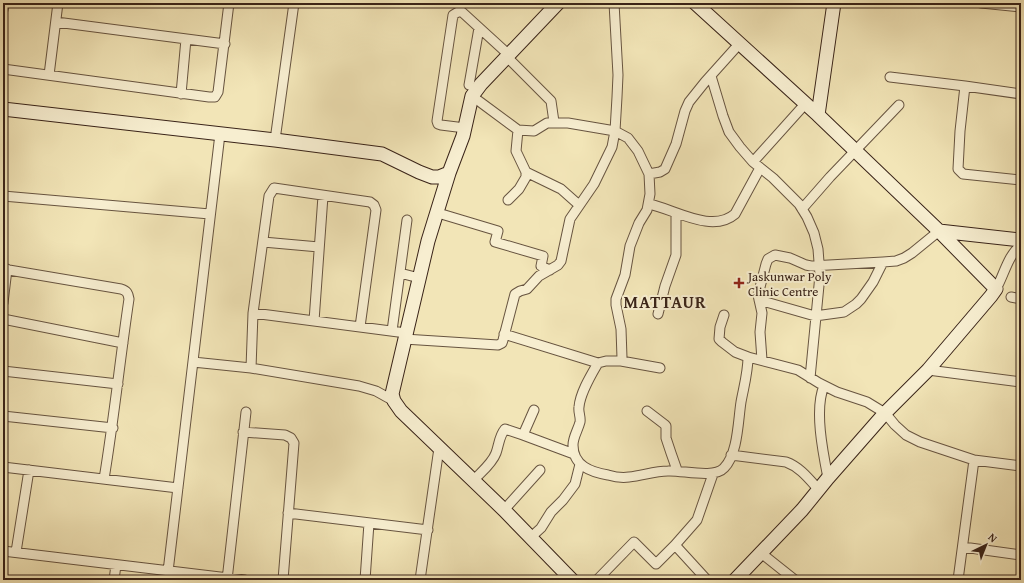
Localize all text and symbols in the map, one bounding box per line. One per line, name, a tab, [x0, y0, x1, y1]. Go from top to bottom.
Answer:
place label: Jaskunwar Poly Clinic Centre	[746, 267, 832, 301]
marker: Jaskunwar Poly Clinic Centre	[733, 277, 745, 289]
district label: MATTAUR	[624, 289, 706, 314]
north arrow	[966, 525, 1006, 565]
text: N	[985, 529, 1001, 546]

